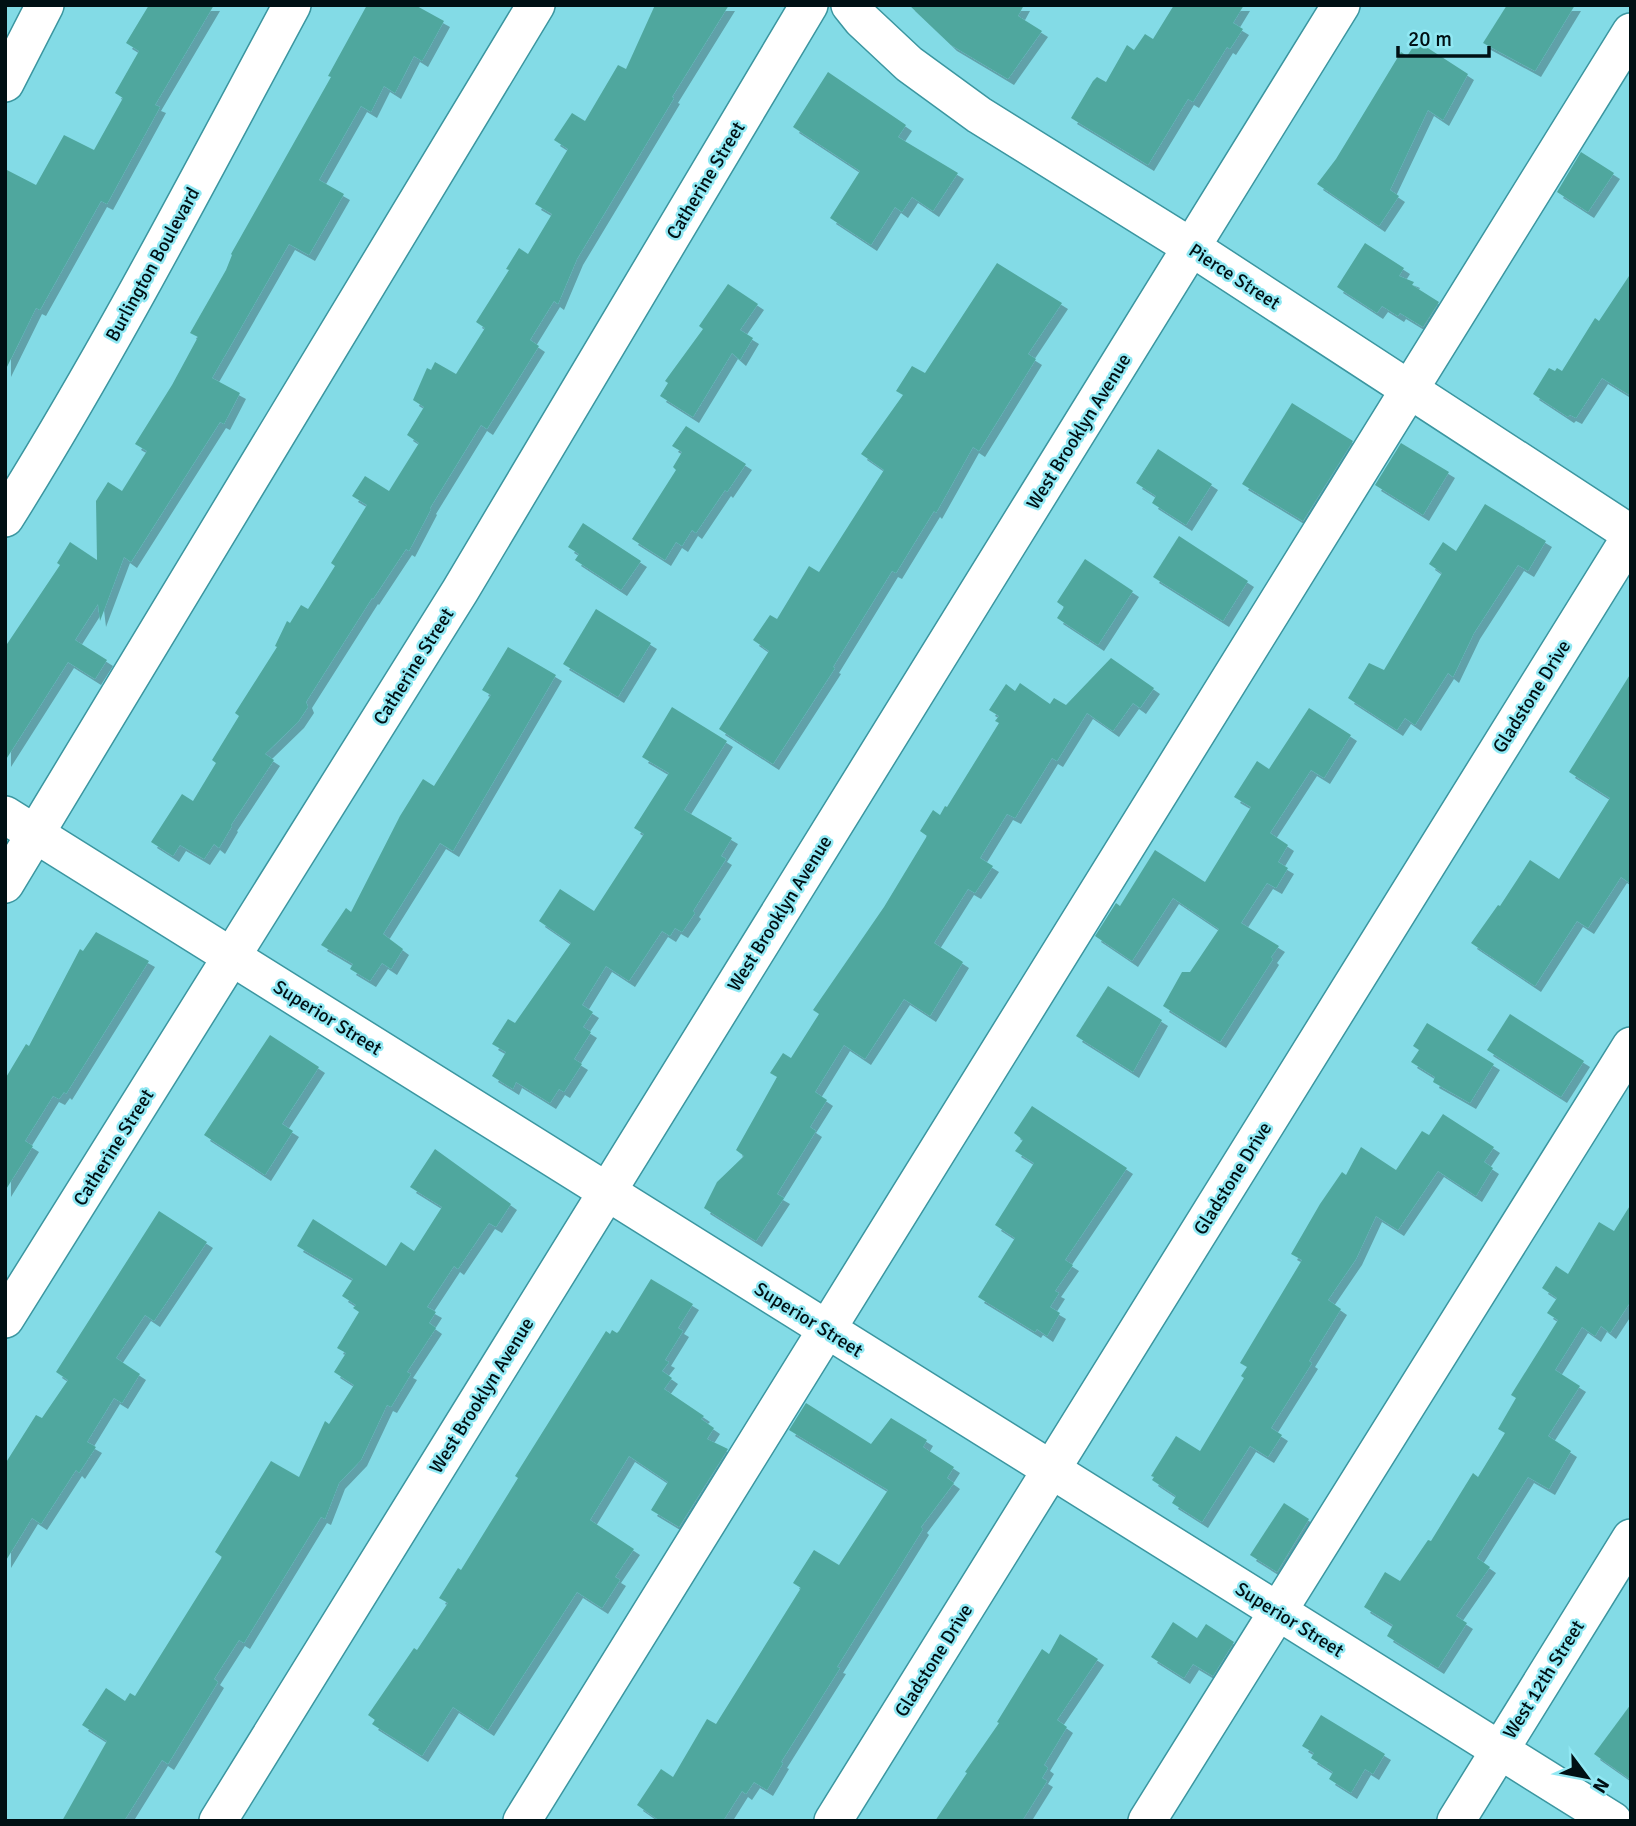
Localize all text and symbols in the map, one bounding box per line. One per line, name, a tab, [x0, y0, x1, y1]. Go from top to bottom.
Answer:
scale bar	[1398, 14, 1489, 58]
text: 20 m	[1408, 26, 1452, 52]
street label: Catherine Street	[661, 117, 751, 244]
street label: Burlington Boulevard	[101, 183, 205, 346]
street label: Pierce Street	[1184, 238, 1285, 315]
street label: West Brooklyn Avenue	[1021, 349, 1136, 514]
street label: Catherine Street	[368, 603, 460, 729]
street label: Gladstone Drive	[1488, 636, 1576, 757]
street label: West Brooklyn Avenue	[722, 831, 837, 996]
street label: Superior Street	[269, 975, 387, 1061]
street label: Catherine Street	[68, 1084, 160, 1210]
street label: Gladstone Drive	[1189, 1118, 1277, 1239]
street label: Superior Street	[750, 1277, 868, 1363]
street label: West Brooklyn Avenue	[424, 1313, 539, 1478]
street label: Superior Street	[1231, 1577, 1349, 1663]
street label: Gladstone Drive	[890, 1600, 978, 1721]
street label: West 12th Street	[1498, 1616, 1590, 1743]
north arrow	[1552, 1742, 1622, 1812]
text: N	[1587, 1774, 1614, 1797]

